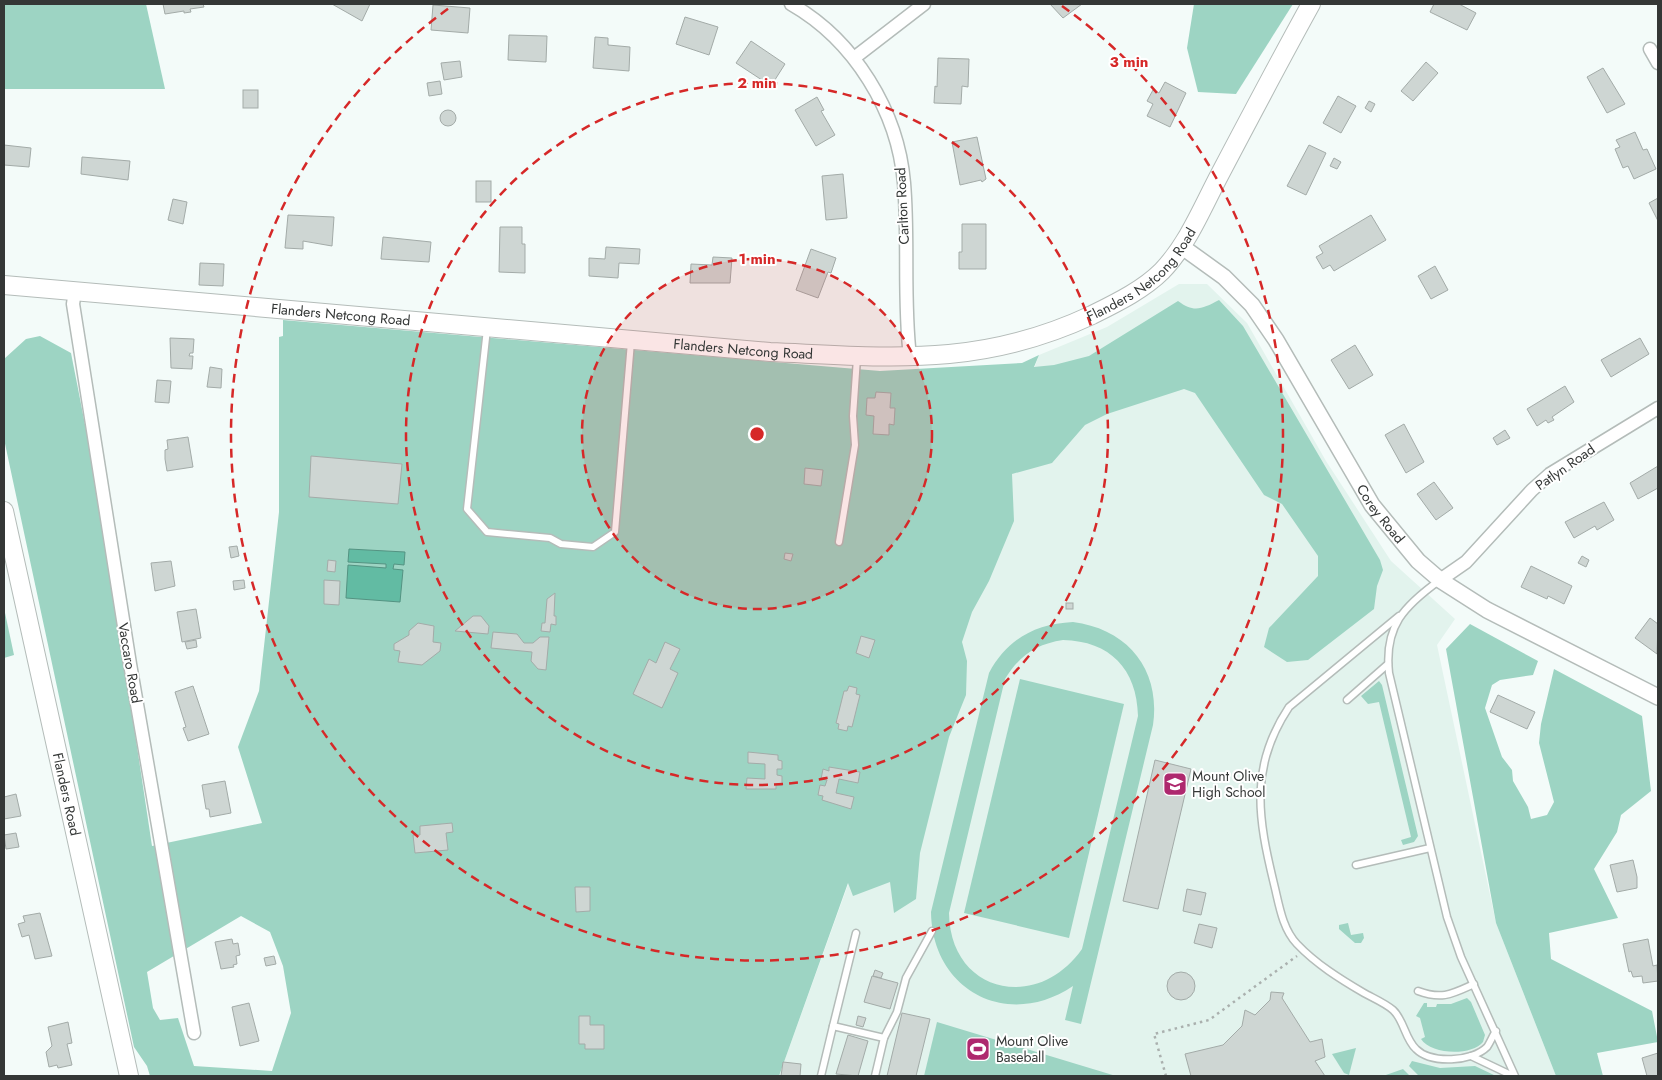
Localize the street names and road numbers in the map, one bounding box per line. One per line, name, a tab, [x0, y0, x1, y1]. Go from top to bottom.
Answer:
street label: Carlton Road	[890, 167, 914, 245]
street label: Flanders Netcong Road	[1083, 224, 1201, 326]
street label: Flanders Netcong Road	[270, 298, 411, 331]
street label: Flanders Netcong Road	[673, 334, 814, 364]
street label: Patlyn Road	[1531, 439, 1599, 495]
street label: Corey Road	[1352, 480, 1409, 547]
street label: Vaccaro Road	[113, 621, 147, 705]
street label: Flanders Road	[48, 751, 86, 838]

